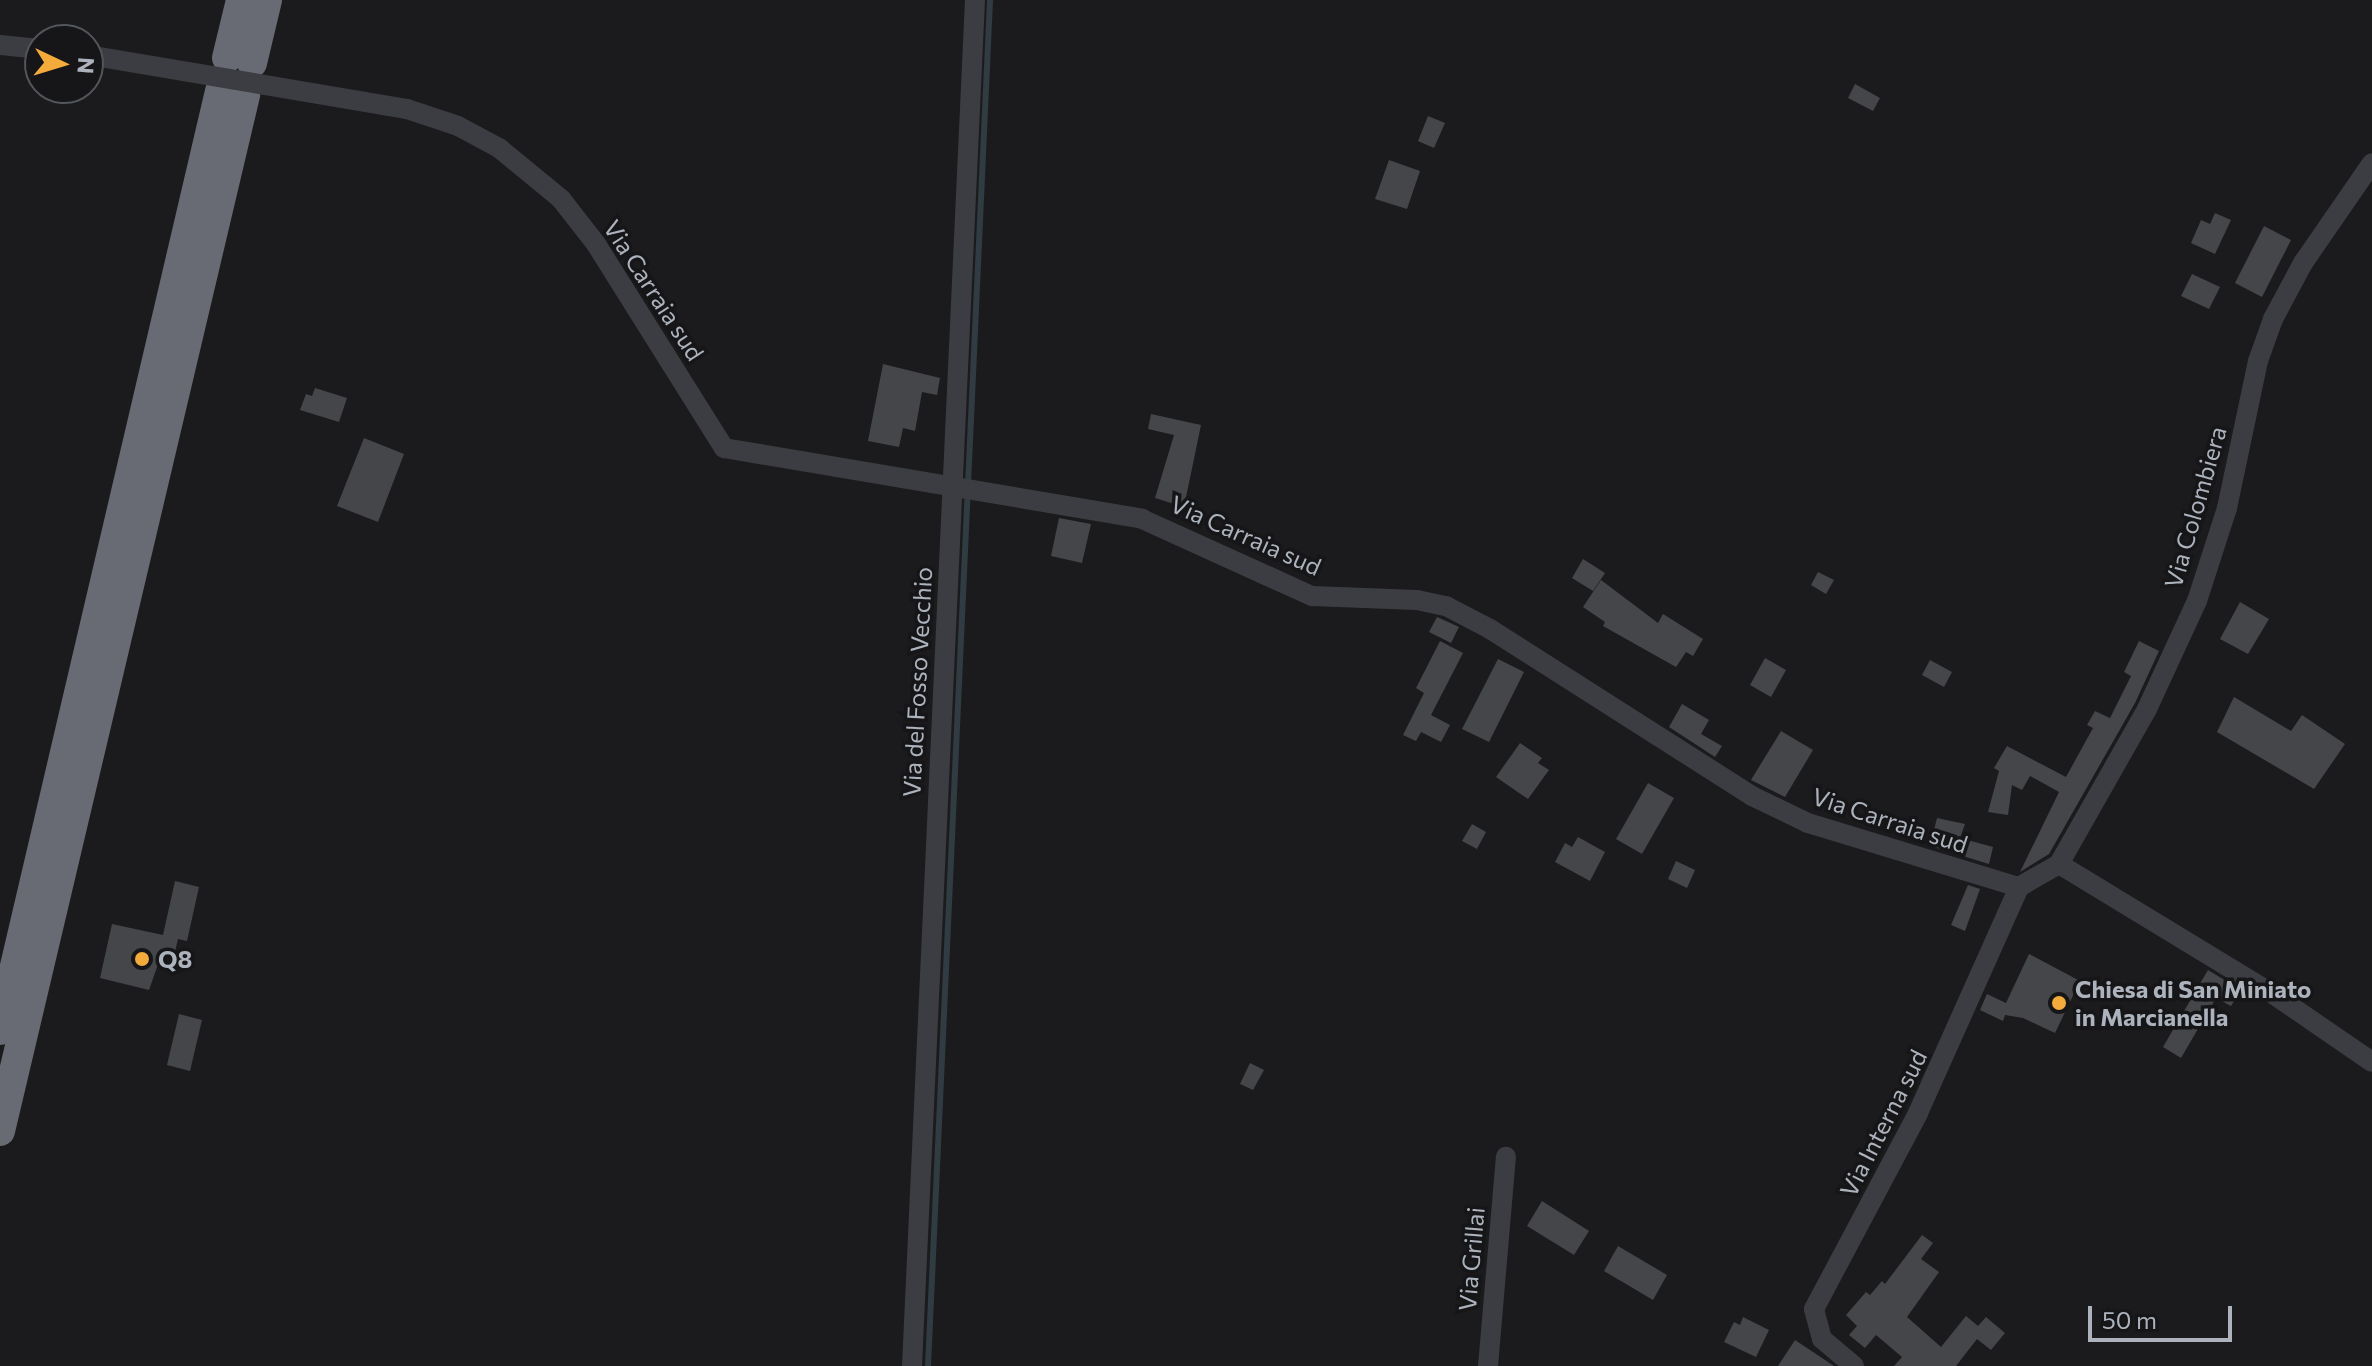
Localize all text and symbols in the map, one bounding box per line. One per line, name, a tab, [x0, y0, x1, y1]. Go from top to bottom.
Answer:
north arrow	[24, 24, 104, 104]
text: N	[72, 56, 100, 75]
street label: Via Carraia sud	[598, 214, 710, 366]
street label: Via Colombiera	[2158, 423, 2232, 591]
street label: Via Carraia sud	[1166, 489, 1326, 581]
street label: Via del Fosso Vecchio	[897, 566, 937, 798]
street label: Via Carraia sud	[1809, 781, 1971, 859]
place label: Q8	[158, 945, 192, 973]
marker: Q8	[133, 950, 151, 968]
place label: Chiesa di San Miniato in Marcianella	[2075, 975, 2311, 1031]
marker: Chiesa di San Miniato in Marcianella	[2050, 994, 2068, 1012]
street label: Via Interna sud	[1834, 1045, 1932, 1201]
street label: Via Grillai	[1452, 1206, 1490, 1312]
scale bar	[2092, 1290, 2236, 1340]
text: 50 m	[2102, 1305, 2157, 1334]

